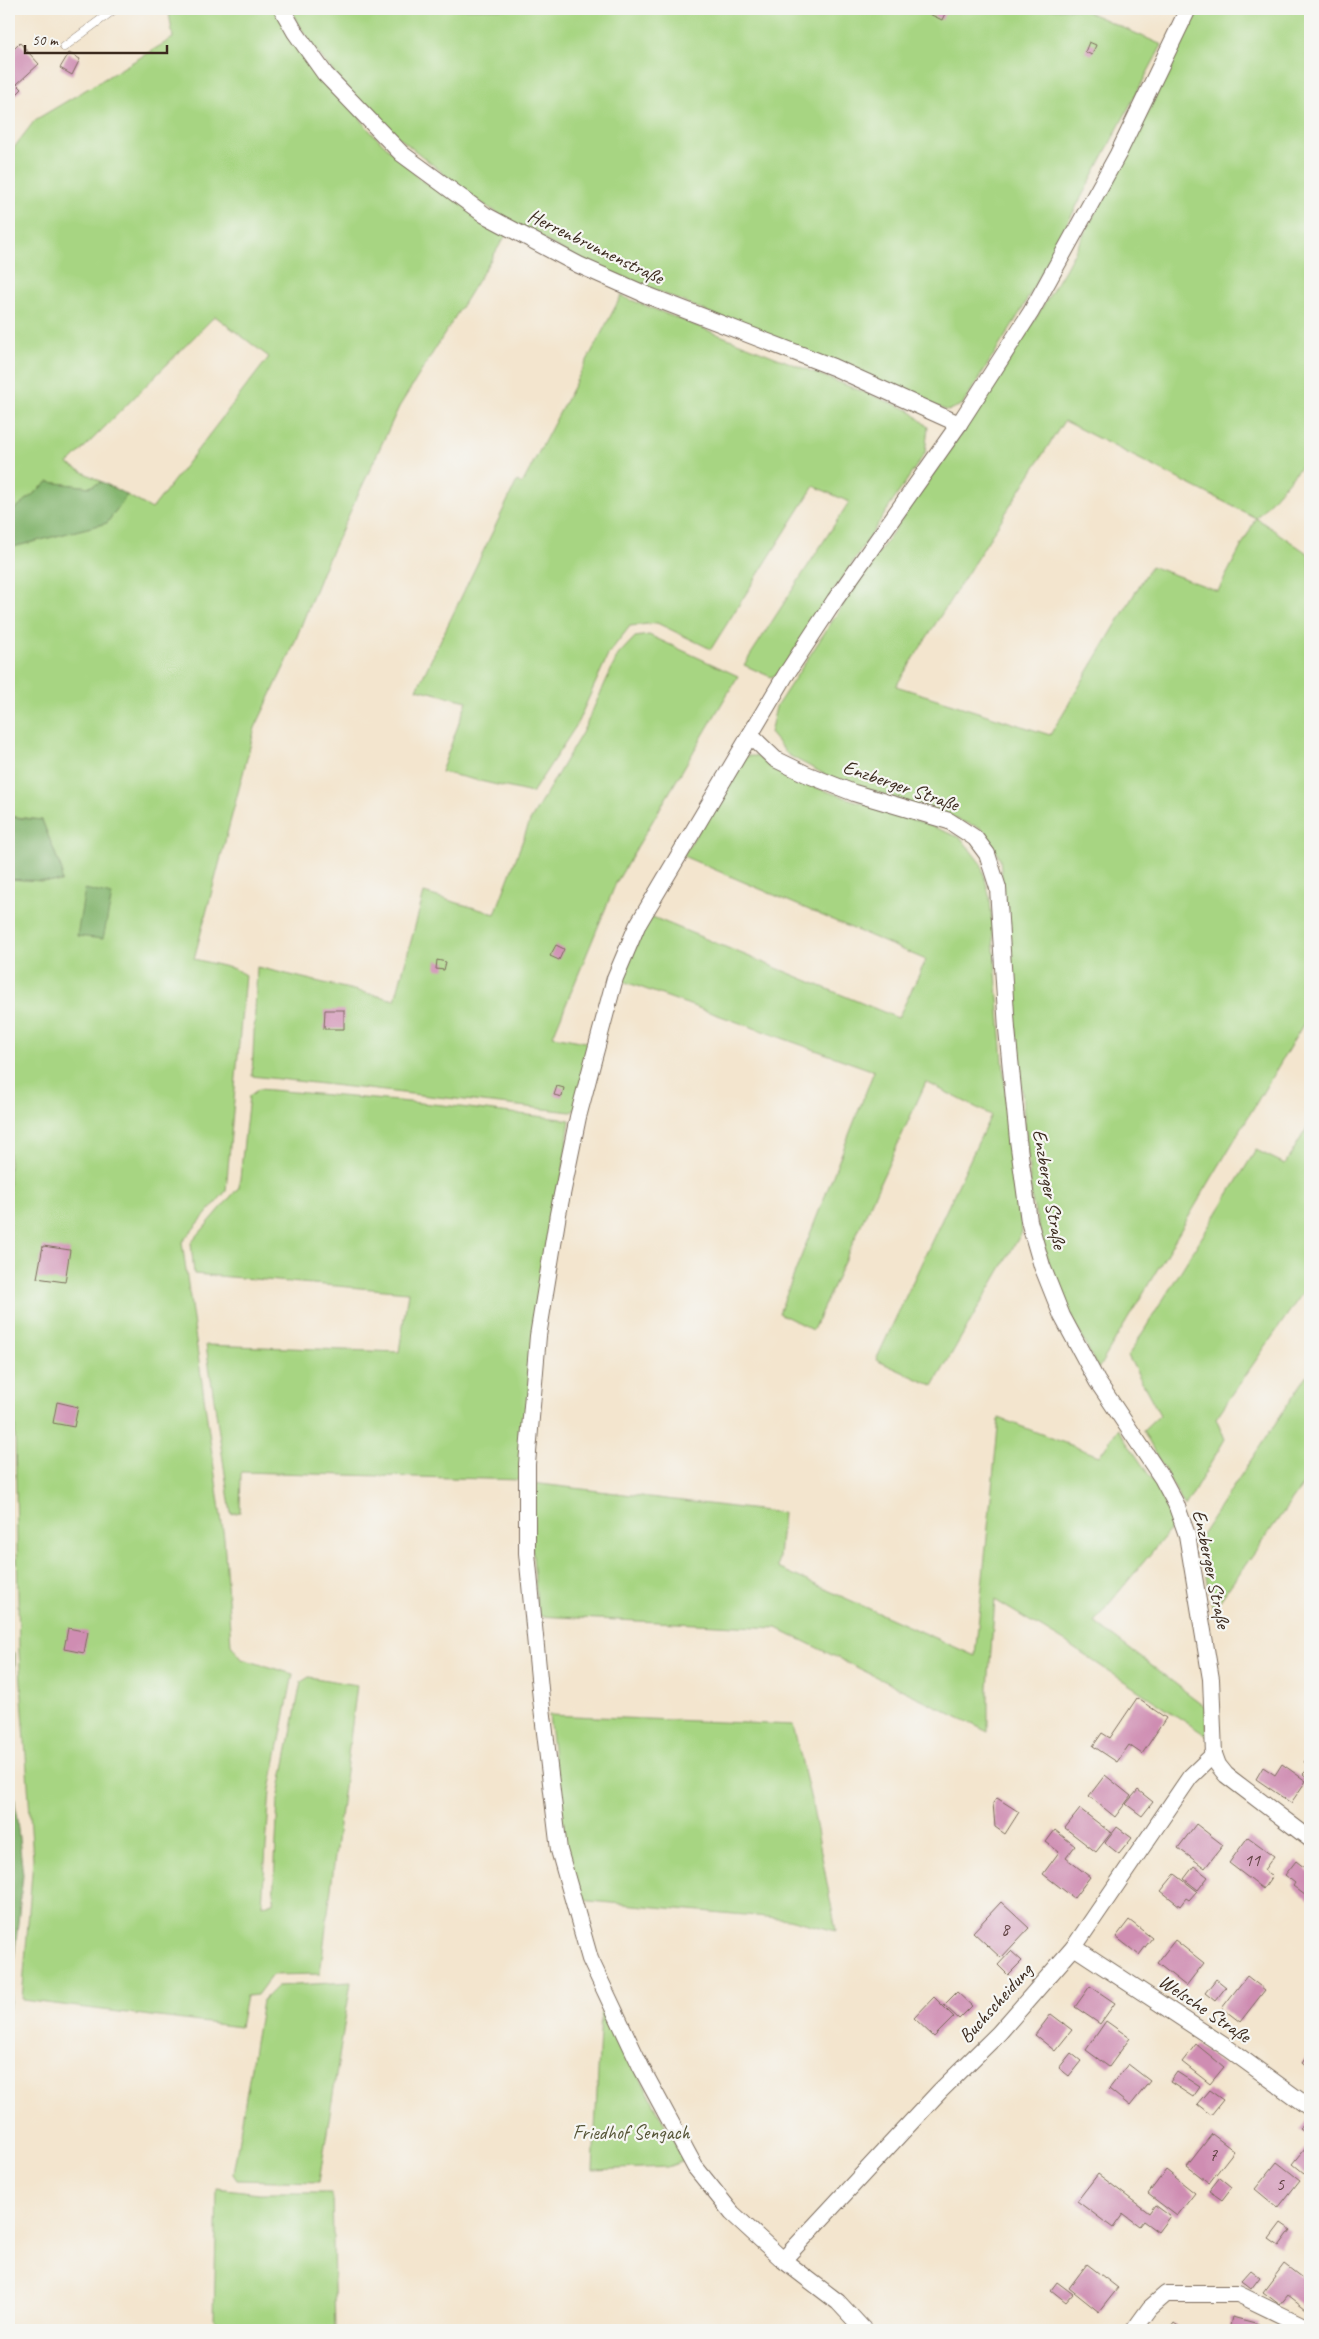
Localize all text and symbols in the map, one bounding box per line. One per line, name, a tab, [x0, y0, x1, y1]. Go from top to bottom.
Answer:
scale bar	[25, 22, 168, 54]
text: 50 m	[32, 31, 59, 50]
street label: Herrenbrunnenstraße	[524, 203, 669, 291]
street label: Enzberger Straße	[840, 754, 963, 817]
street label: Enzberger Straße	[1027, 1128, 1073, 1252]
street label: Enzberger Straße	[1187, 1508, 1237, 1632]
house number: 11	[1244, 1849, 1261, 1871]
house number: 8	[1001, 1918, 1011, 1940]
street label: Buchscheidung	[953, 1957, 1039, 2048]
street label: Welsche Straße	[1154, 1968, 1257, 2049]
park label: Friedhof Sengach	[572, 2120, 691, 2145]
house number: 7	[1209, 2144, 1218, 2166]
house number: 5	[1276, 2173, 1285, 2195]

